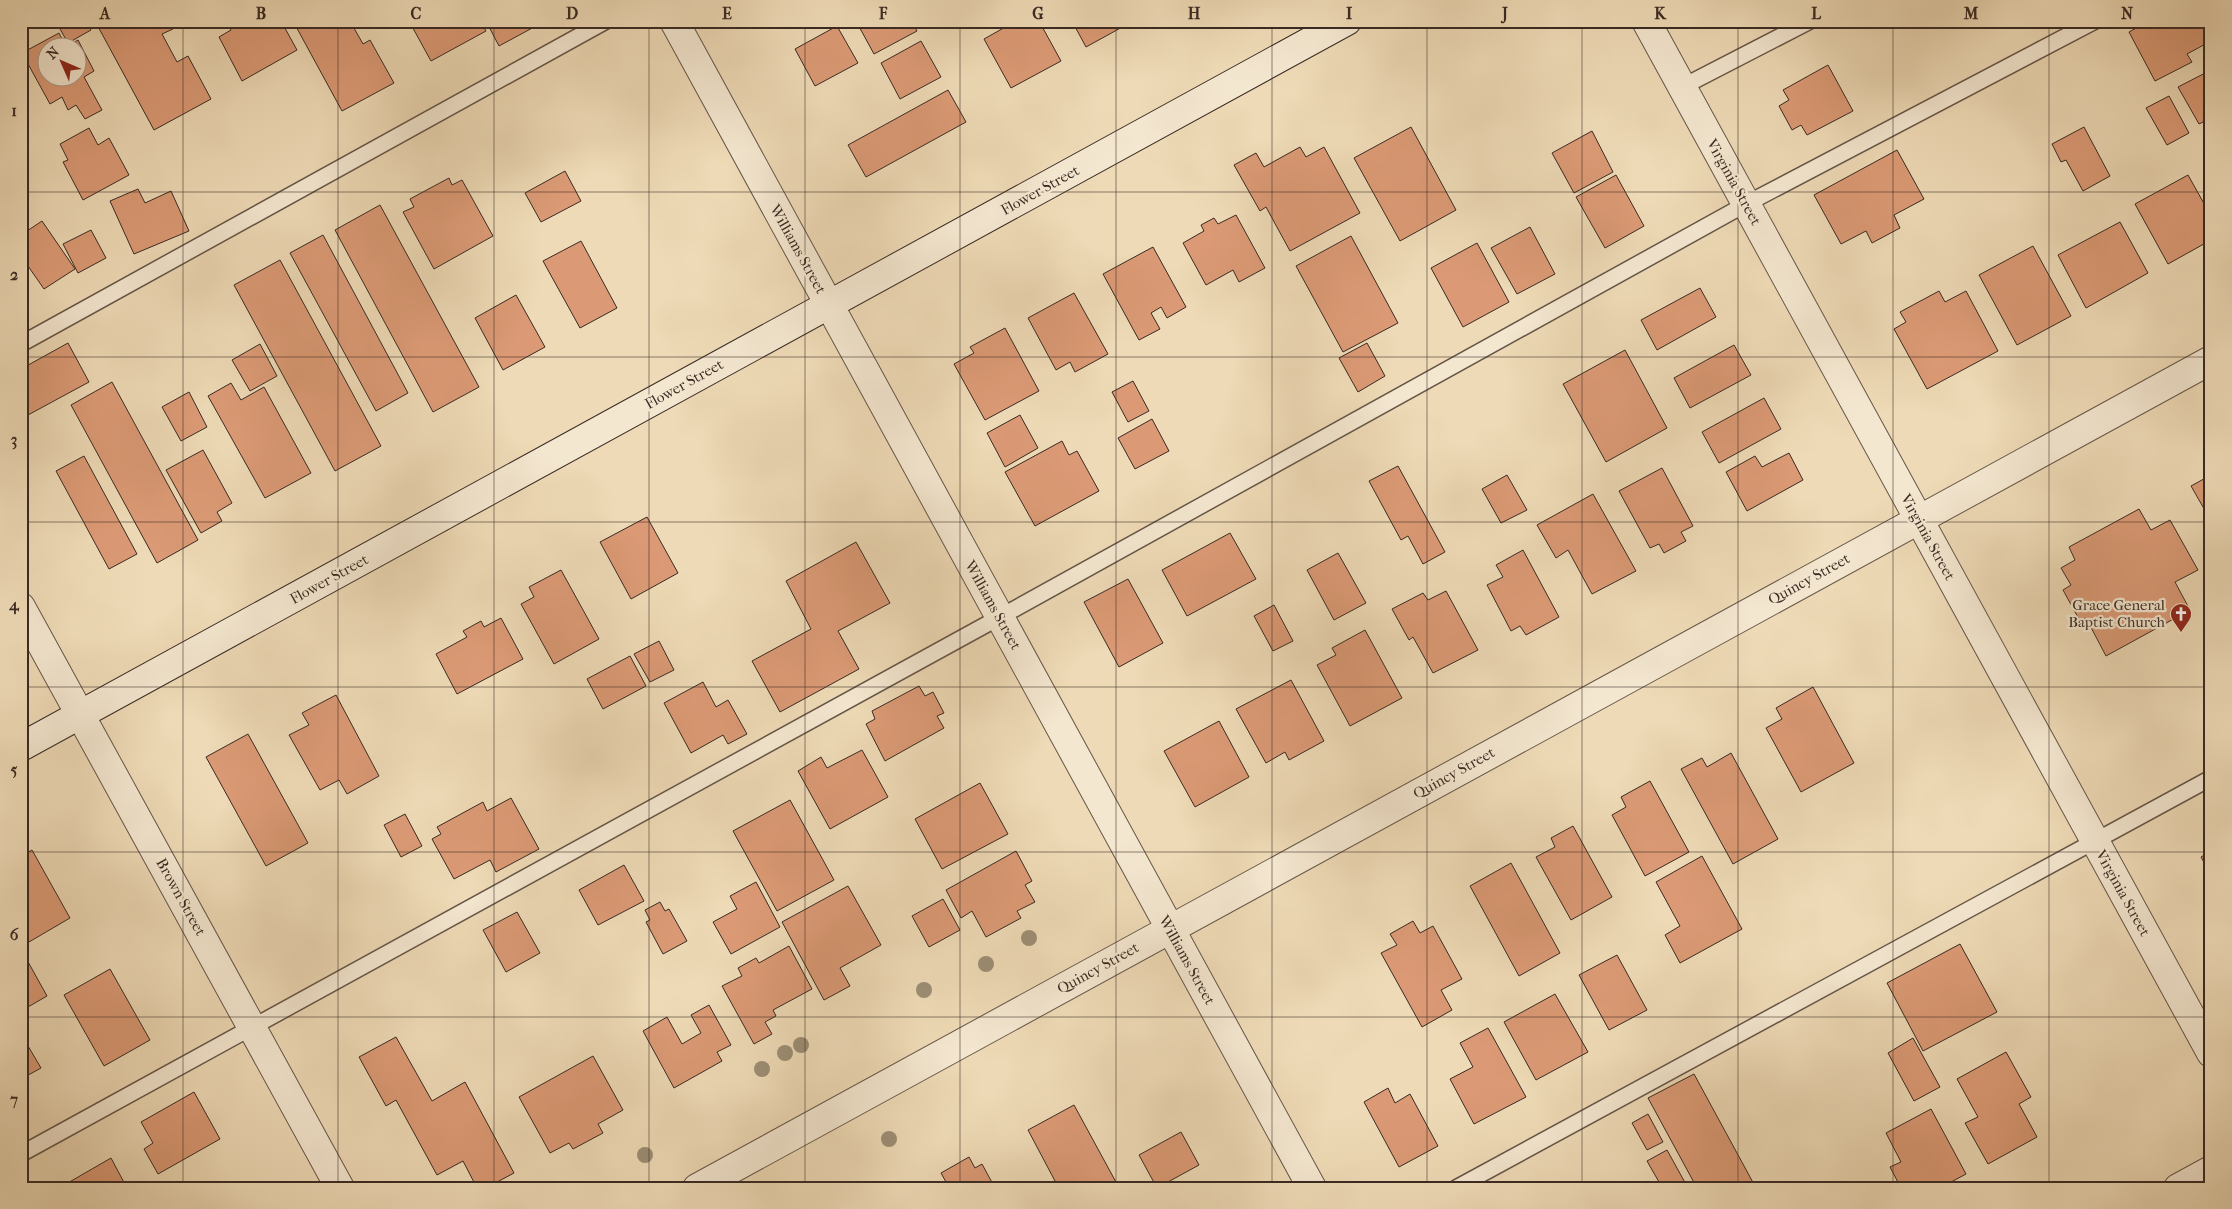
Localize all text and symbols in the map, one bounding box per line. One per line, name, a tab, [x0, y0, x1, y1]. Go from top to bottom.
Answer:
text: A	[99, 4, 111, 23]
text: B	[256, 4, 266, 23]
text: C	[411, 4, 422, 23]
text: D	[566, 4, 578, 23]
text: E	[722, 4, 732, 23]
text: F	[878, 4, 888, 23]
text: G	[1032, 4, 1044, 23]
text: H	[1188, 4, 1201, 23]
text: I	[1346, 4, 1353, 23]
text: J	[1500, 4, 1508, 24]
text: K	[1654, 4, 1667, 23]
text: L	[1811, 4, 1821, 23]
text: M	[1963, 4, 1979, 23]
text: N	[2121, 4, 2134, 23]
north arrow	[38, 38, 88, 88]
text: N	[43, 43, 63, 63]
text: 1	[11, 101, 17, 120]
street label: Virginia Street	[1702, 135, 1765, 229]
street label: Flower Street	[998, 161, 1083, 219]
street label: Williams Street	[766, 200, 830, 297]
text: 2	[10, 265, 18, 284]
street label: Flower Street	[642, 355, 727, 413]
text: 3	[11, 430, 17, 450]
street label: Virginia Street	[1896, 490, 1959, 584]
street label: Quincy Street	[1765, 549, 1853, 609]
street label: Flower Street	[287, 550, 372, 608]
street label: Williams Street	[961, 556, 1025, 653]
text: 4	[8, 595, 20, 615]
place label: Grace General Baptist Church	[2068, 596, 2166, 631]
church icon: Grace General Baptist Church	[2169, 602, 2193, 633]
street label: Quincy Street	[1410, 743, 1498, 803]
text: 5	[11, 760, 18, 779]
street label: Virginia Street	[2091, 846, 2154, 940]
street label: Brown Street	[152, 855, 210, 940]
street label: Williams Street	[1155, 911, 1219, 1008]
text: 6	[10, 925, 19, 944]
street label: Quincy Street	[1054, 938, 1142, 998]
text: 7	[9, 1090, 18, 1109]

